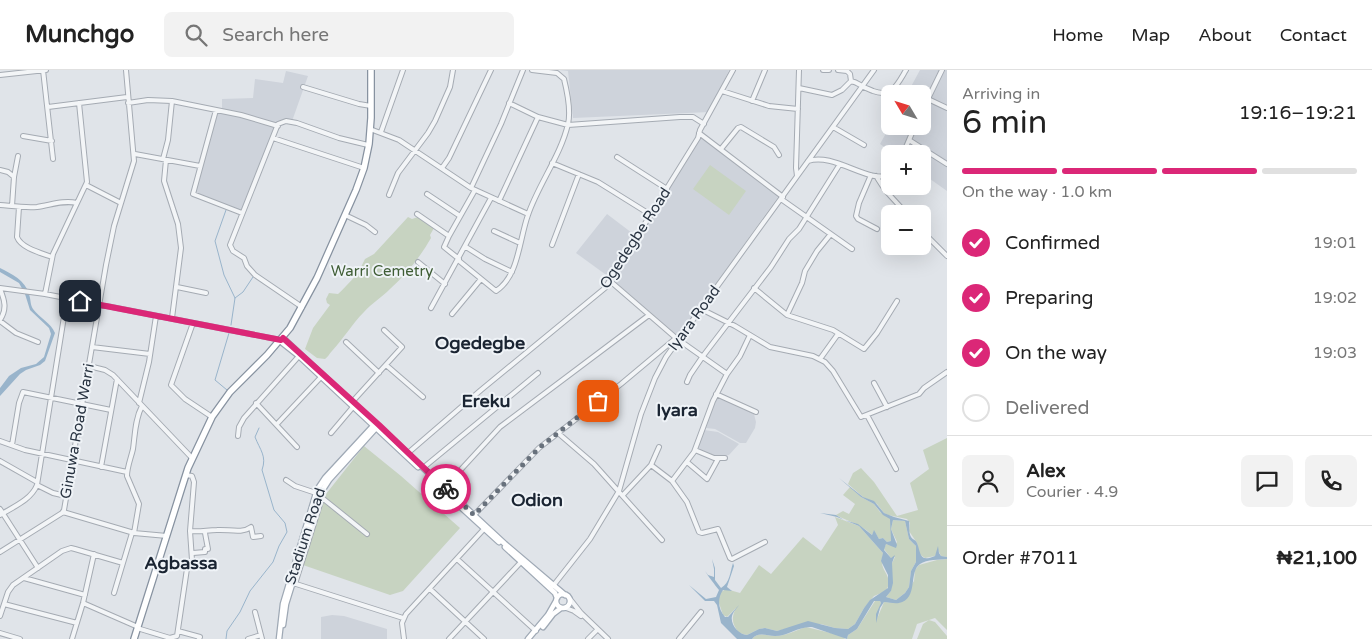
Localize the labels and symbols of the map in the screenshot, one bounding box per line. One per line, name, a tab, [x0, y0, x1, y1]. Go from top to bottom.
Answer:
north arrow	[881, 85, 931, 135]
street label: Ogedegbe Road	[596, 184, 674, 292]
park label: Warri Cemetry	[331, 262, 433, 280]
pin	[59, 280, 101, 322]
street label: Iyara Road	[664, 282, 724, 354]
district label: Ogedegbe	[435, 332, 525, 354]
street label: Ginuwa Road Warri	[56, 362, 98, 500]
pin	[577, 380, 619, 422]
district label: Ereku	[462, 390, 510, 412]
district label: Iyara	[656, 399, 698, 421]
courier	[421, 464, 471, 514]
street label: Stadium Road	[281, 485, 329, 587]
district label: Odion	[511, 489, 563, 511]
district label: Agbassa	[144, 552, 218, 574]

